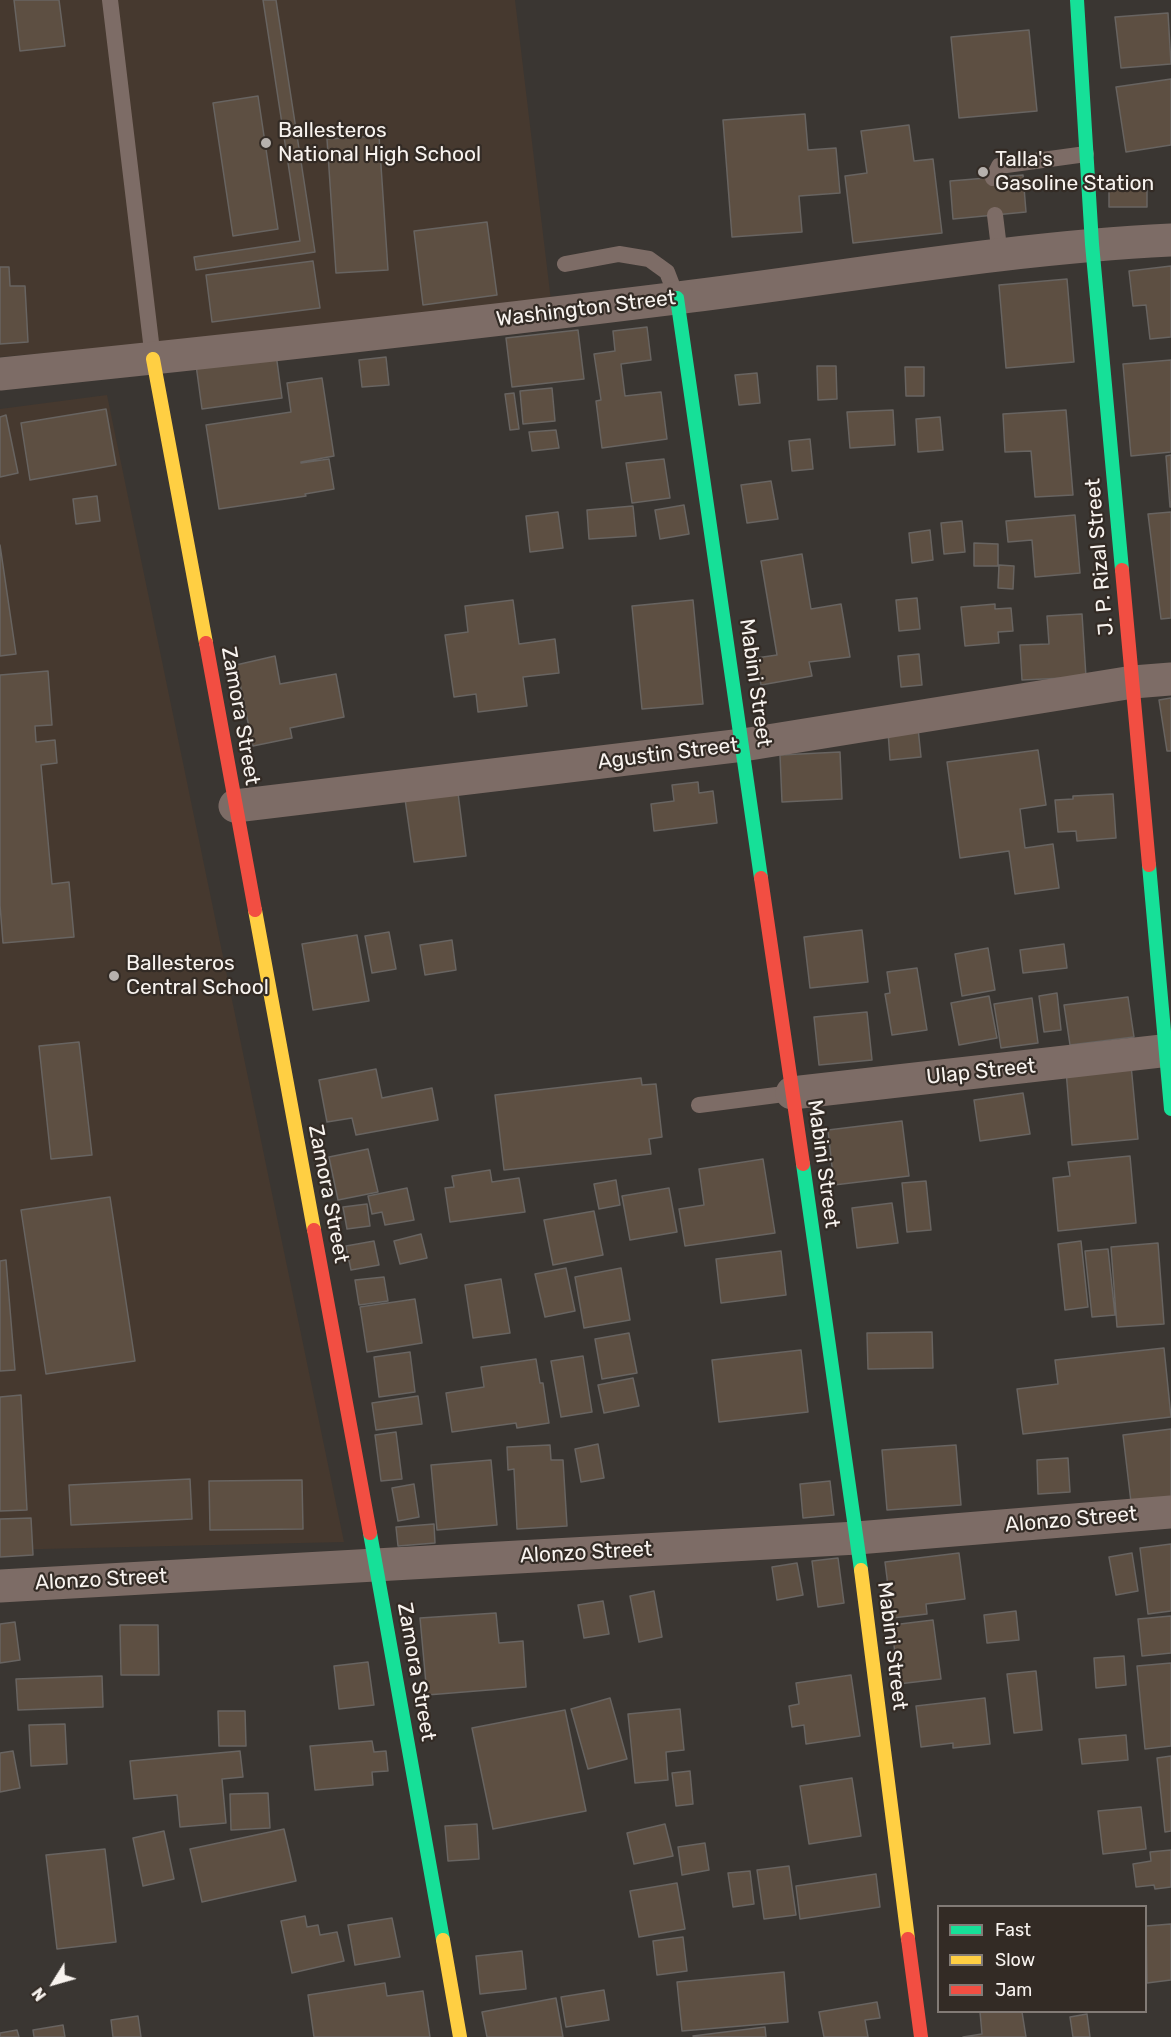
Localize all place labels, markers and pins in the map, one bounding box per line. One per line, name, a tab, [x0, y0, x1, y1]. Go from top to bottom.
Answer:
place label: Ballesteros National High School	[278, 118, 481, 168]
marker: Ballesteros National High School	[259, 136, 273, 150]
place label: Talla's Gasoline Station	[995, 147, 1154, 197]
marker: Talla's Gasoline Station	[976, 165, 990, 179]
place label: Ballesteros Central School	[126, 951, 269, 1001]
marker: Ballesteros Central School	[107, 969, 121, 983]

